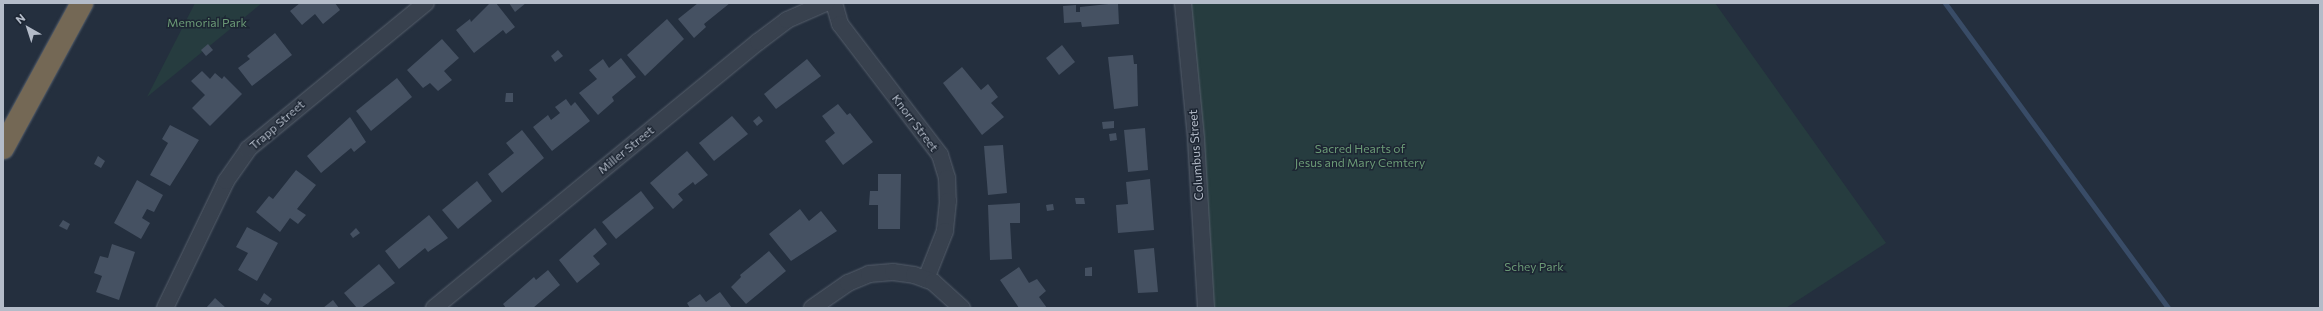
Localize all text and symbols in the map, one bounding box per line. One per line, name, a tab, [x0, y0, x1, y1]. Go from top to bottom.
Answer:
north arrow	[8, 8, 48, 48]
text: N	[13, 11, 27, 26]
park label: Memorial Park	[167, 16, 247, 30]
street label: Knorr Street	[889, 92, 941, 154]
street label: Trapp Street	[247, 97, 307, 153]
street label: Columbus Street	[1186, 109, 1206, 201]
street label: Miller Street	[595, 123, 657, 177]
park label: Sacred Hearts of Jesus and Mary Cemtery	[1295, 142, 1425, 170]
park label: Schey Park	[1504, 260, 1564, 274]

